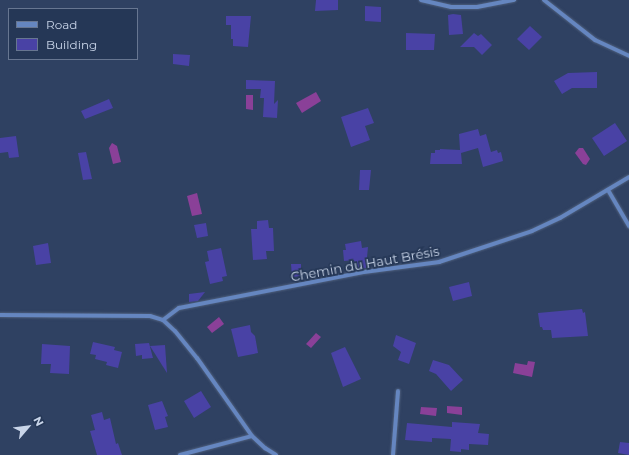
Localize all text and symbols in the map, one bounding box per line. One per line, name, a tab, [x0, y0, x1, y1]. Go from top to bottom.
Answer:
legend	[8, 8, 138, 60]
text: Road	[46, 17, 77, 32]
text: Building	[46, 37, 97, 52]
street label: Chemin du Haut Brésis	[289, 243, 441, 285]
north arrow	[8, 407, 48, 447]
text: N	[30, 414, 47, 429]

